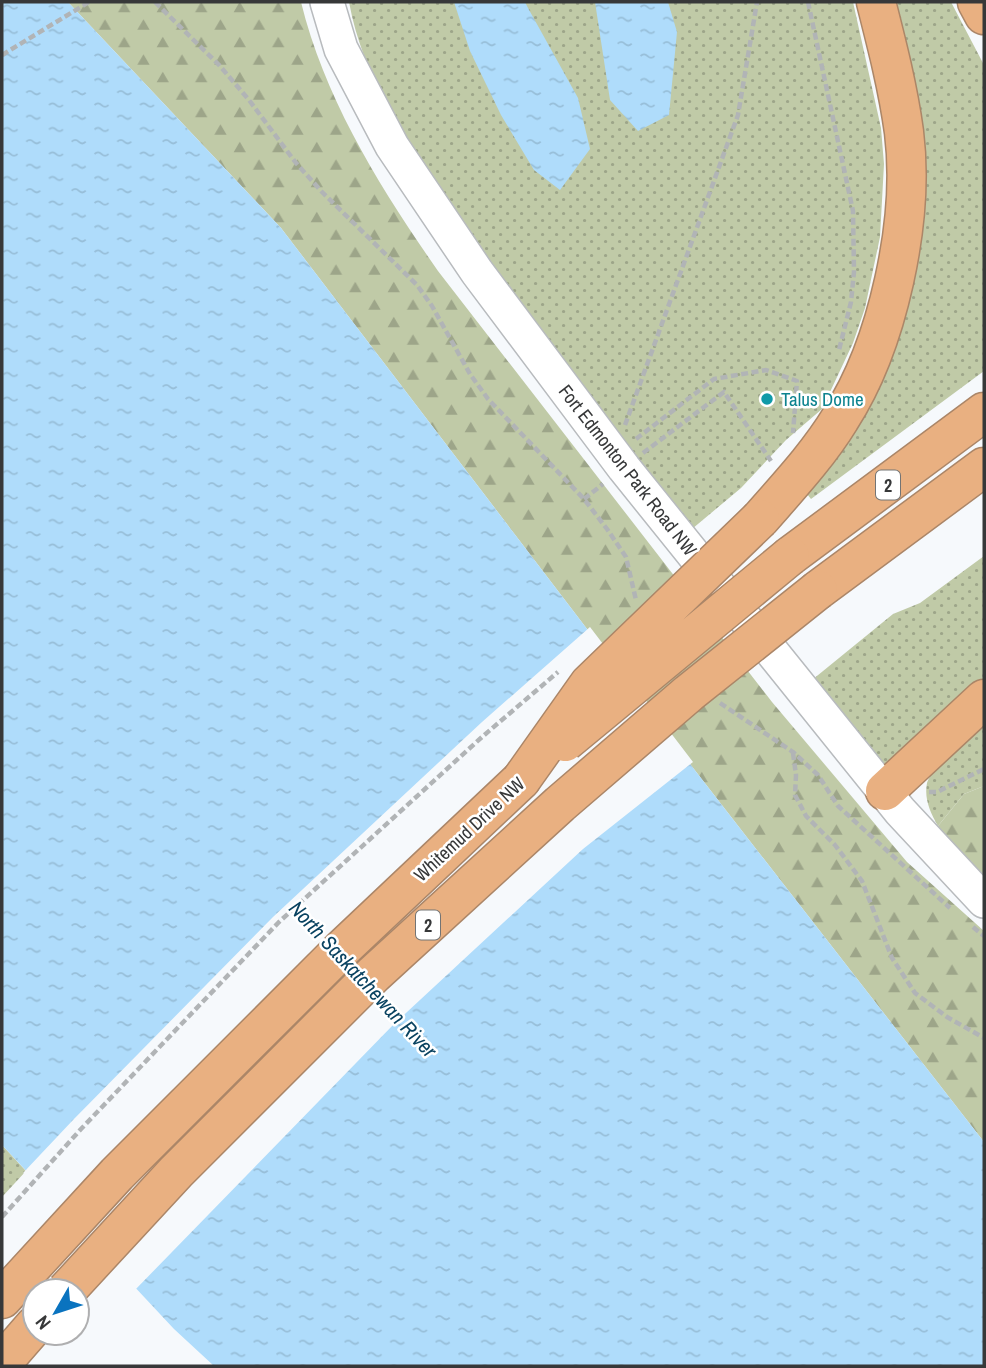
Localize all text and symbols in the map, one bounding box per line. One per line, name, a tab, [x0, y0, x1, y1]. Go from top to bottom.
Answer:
street label: Fort Edmonton Park Road NW	[553, 379, 703, 561]
place label: Talus Dome	[781, 386, 864, 412]
marker: Talus Dome	[759, 391, 775, 407]
road number: 2	[876, 471, 900, 500]
street label: Whitemud Drive NW	[408, 771, 530, 887]
water label: North Saskatchewan River	[283, 894, 444, 1065]
road number: 2	[416, 910, 440, 940]
north arrow	[21, 1277, 91, 1347]
text: N	[29, 1310, 56, 1335]

